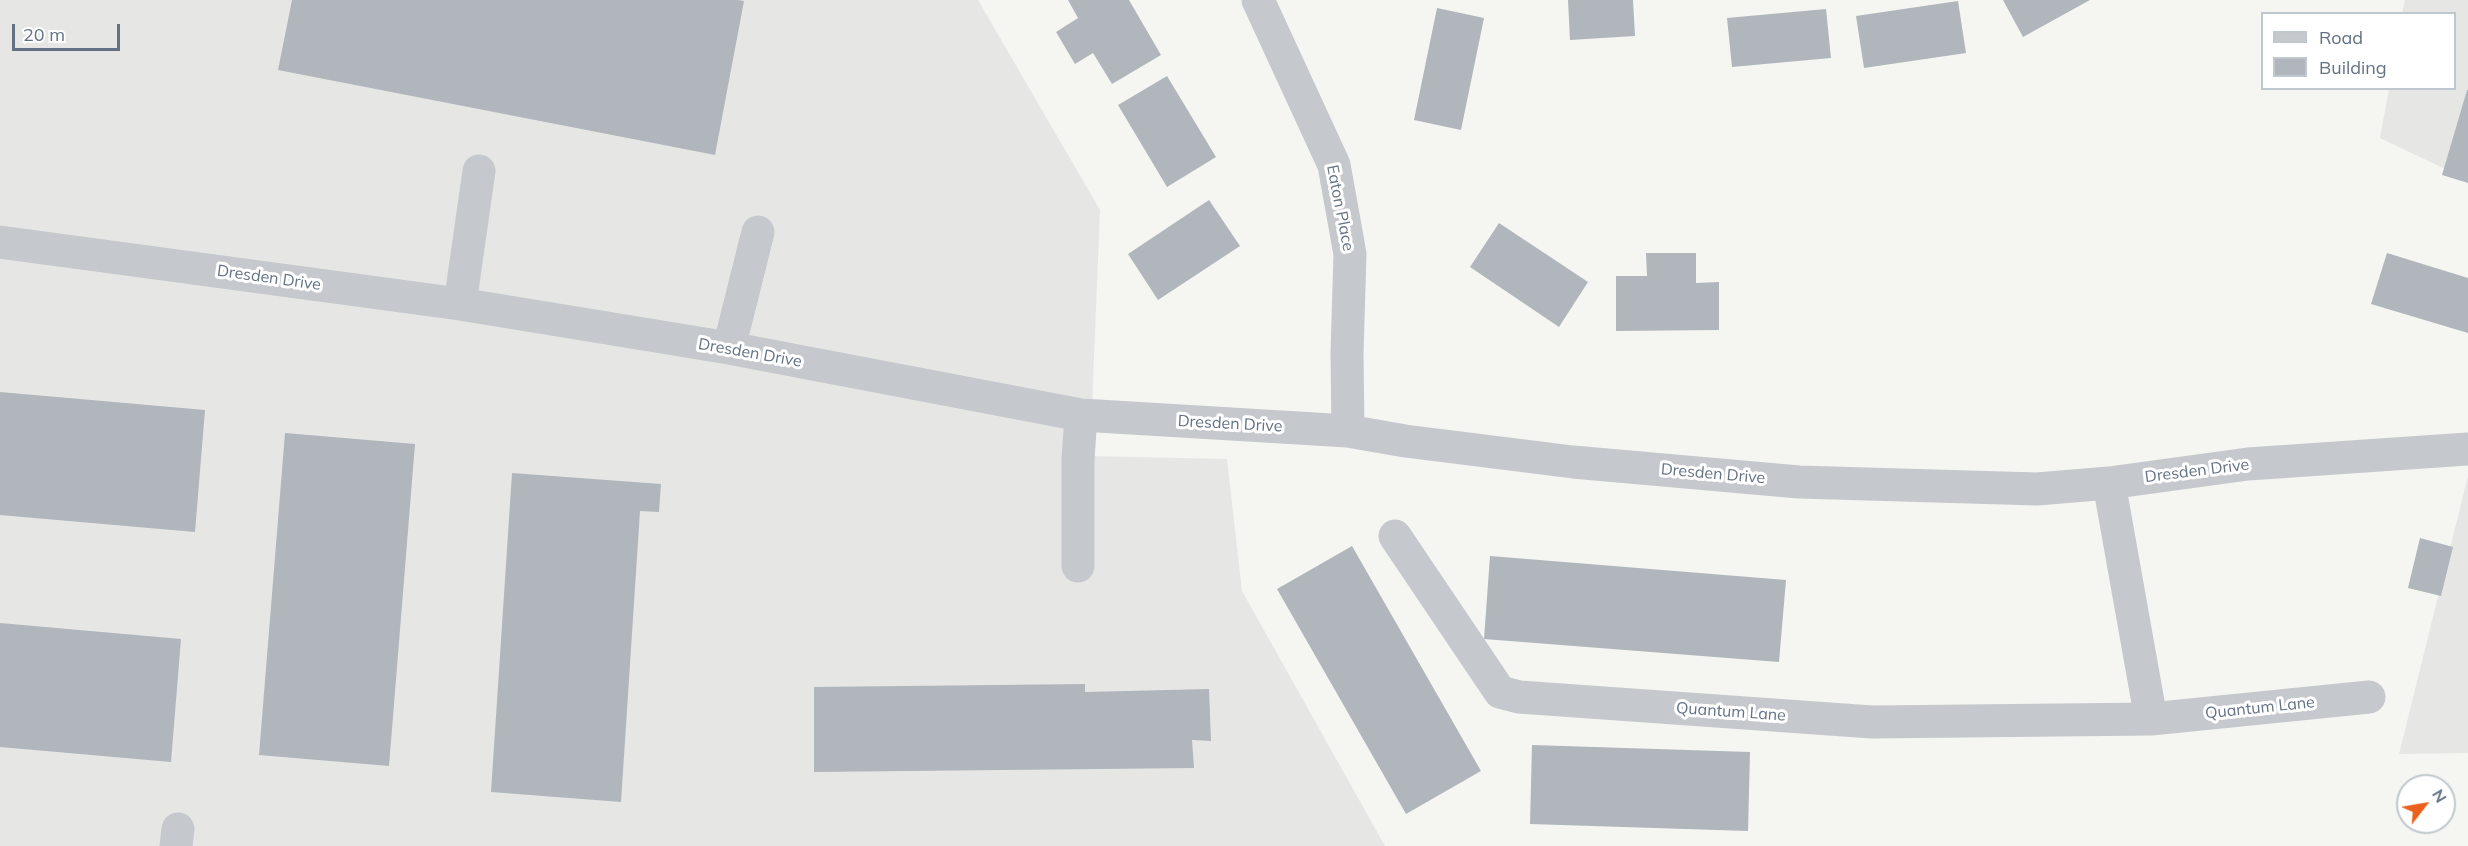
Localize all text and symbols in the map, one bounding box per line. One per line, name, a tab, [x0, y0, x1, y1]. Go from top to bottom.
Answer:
scale bar	[15, 12, 123, 50]
legend	[2261, 12, 2456, 90]
text: 20 m	[23, 23, 65, 46]
text: Road	[2319, 26, 2363, 49]
text: Building	[2319, 56, 2387, 79]
street label: Eaton Place	[1322, 163, 1358, 253]
street label: Dresden Drive	[216, 261, 322, 295]
street label: Dresden Drive	[697, 334, 803, 372]
street label: Dresden Drive	[1177, 412, 1283, 436]
street label: Dresden Drive	[2144, 455, 2250, 487]
street label: Dresden Drive	[1660, 460, 1766, 488]
street label: Quantum Lane	[2204, 693, 2316, 723]
street label: Quantum Lane	[1675, 699, 1787, 725]
north arrow	[2396, 774, 2456, 834]
text: N	[2428, 785, 2451, 806]

